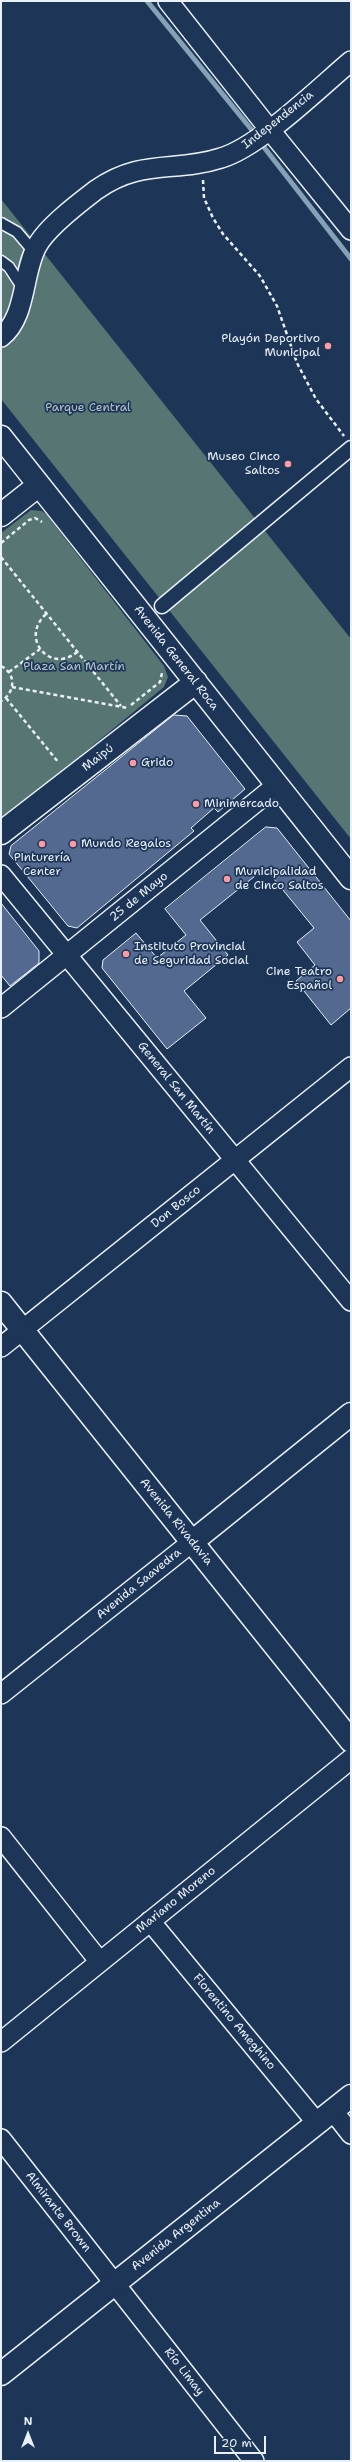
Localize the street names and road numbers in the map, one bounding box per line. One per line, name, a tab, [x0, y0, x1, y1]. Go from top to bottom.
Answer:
street label: Independencia	[239, 88, 317, 152]
street label: Avenida General Roca	[131, 603, 221, 713]
street label: Maipú	[79, 741, 117, 775]
street label: 25 de Mayo	[107, 869, 171, 925]
street label: General San Martín	[134, 1039, 218, 1137]
street label: Don Bosco	[148, 1183, 204, 1231]
street label: Avenida Rivadavia	[136, 1476, 216, 1568]
street label: Avenida Saavedra	[94, 1545, 184, 1623]
street label: Mariano Moreno	[133, 1864, 219, 1936]
street label: Florentino Ameghino	[190, 1971, 278, 2073]
street label: Almirante Brown	[22, 2169, 94, 2255]
street label: Avenida Argentina	[129, 2196, 223, 2274]
street label: Río Limay	[161, 2345, 207, 2399]

